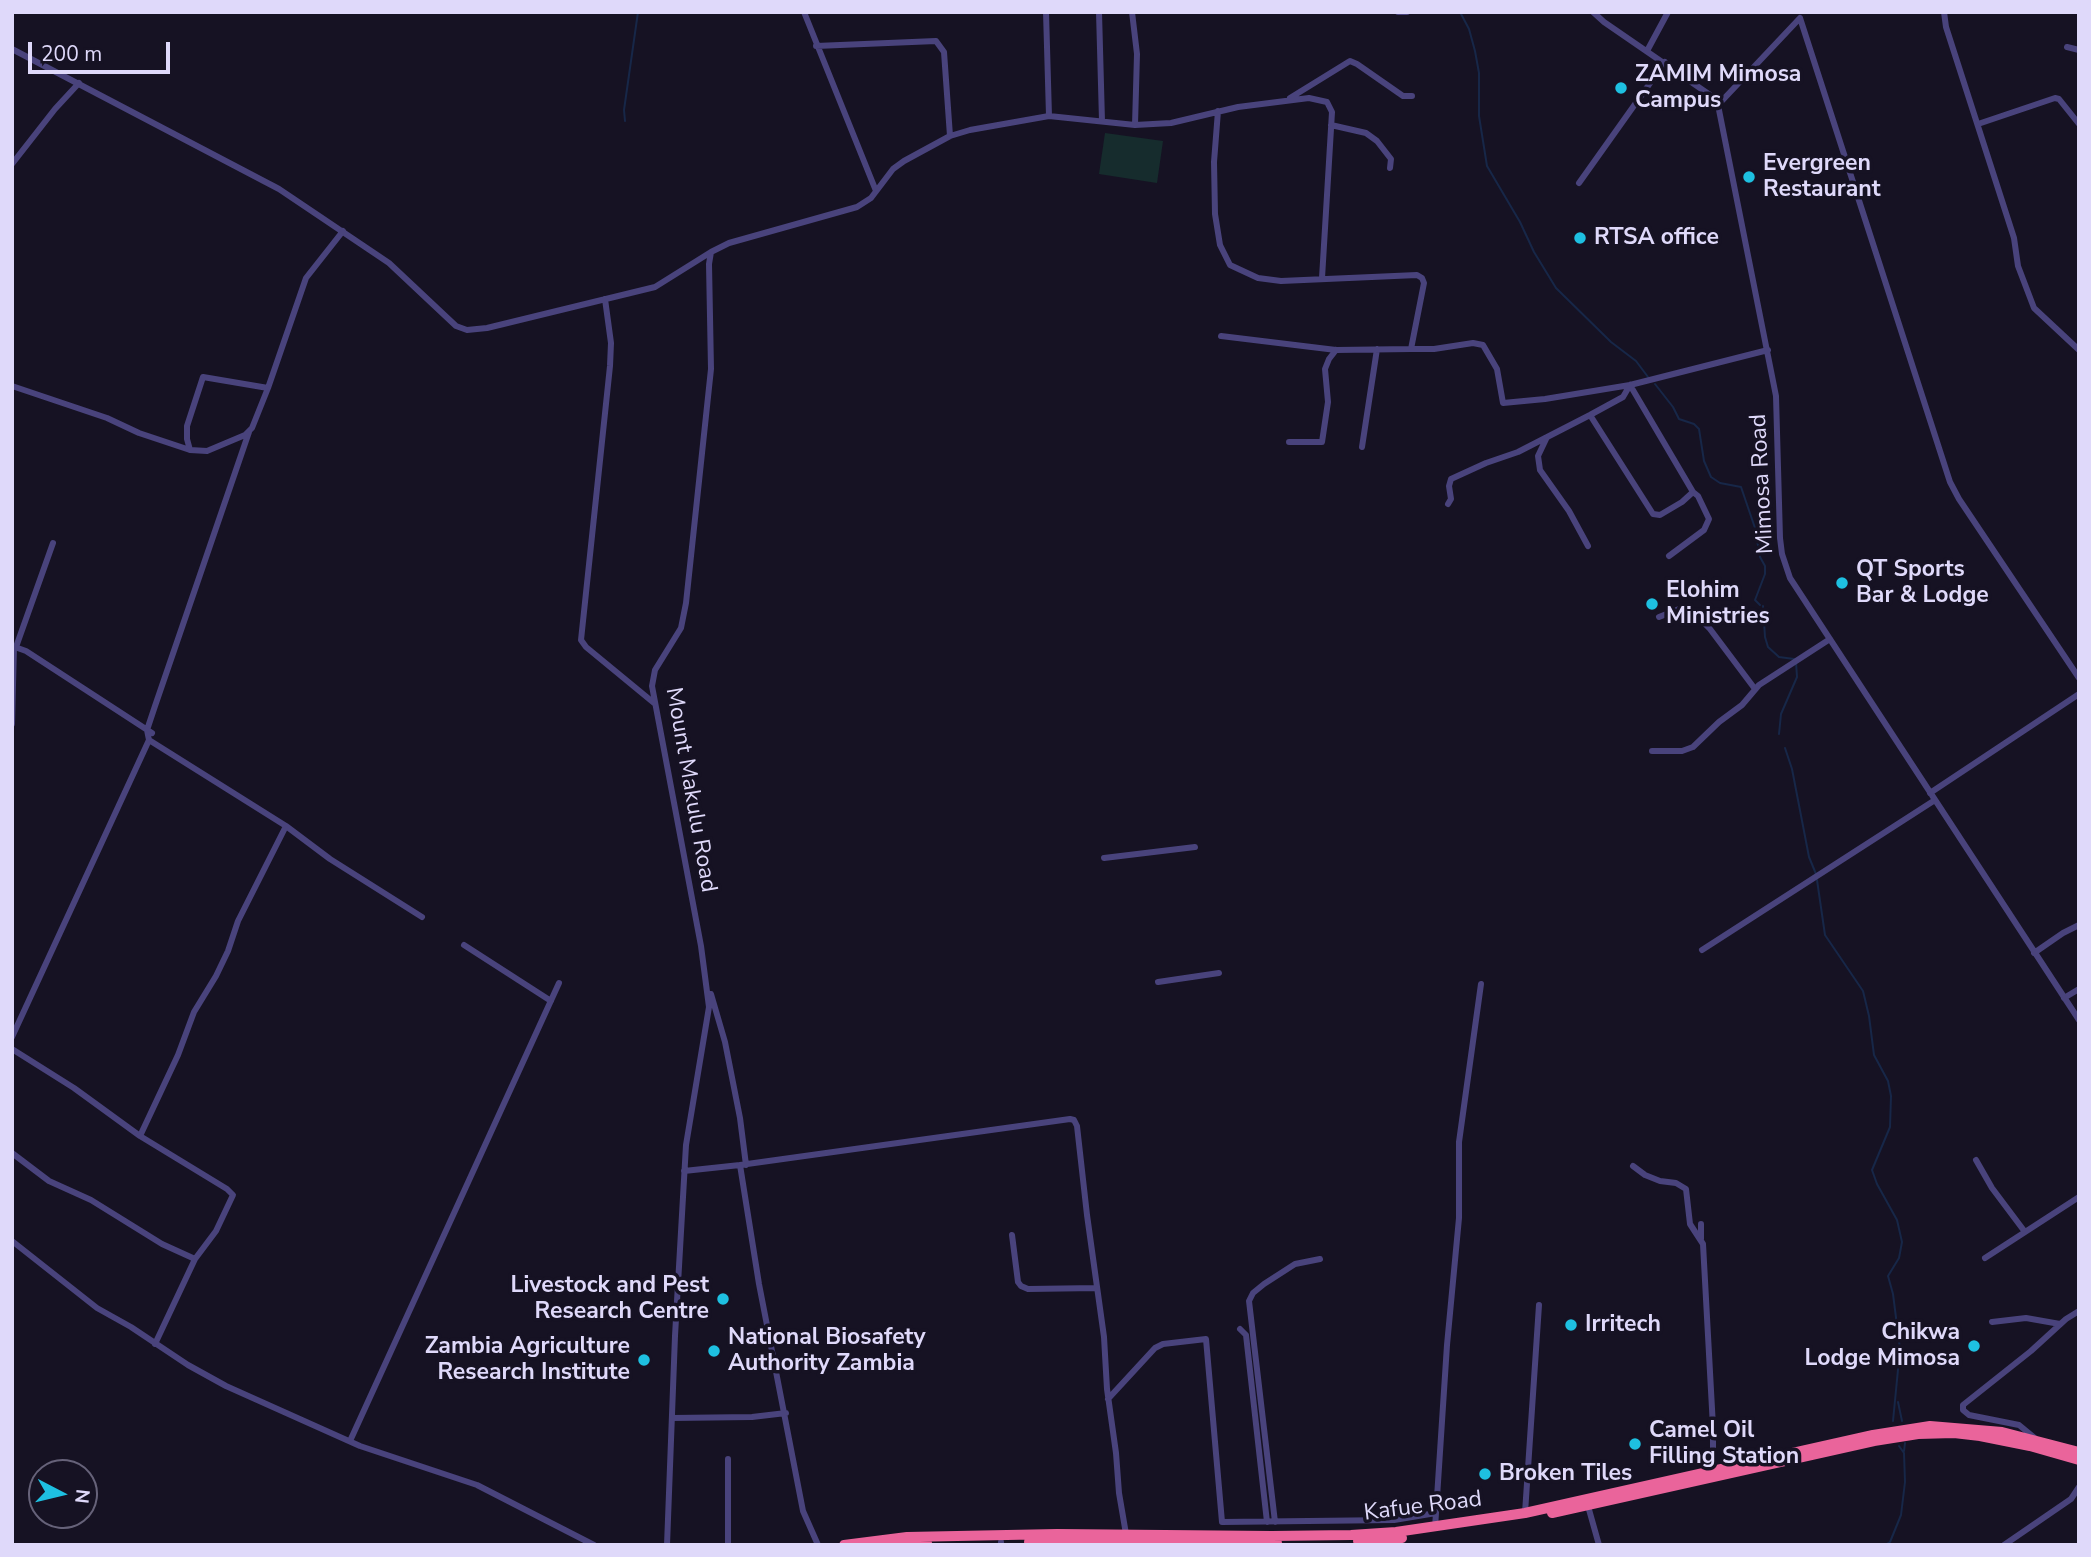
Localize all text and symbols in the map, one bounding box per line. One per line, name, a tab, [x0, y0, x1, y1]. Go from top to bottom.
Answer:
scale bar	[32, 28, 173, 72]
text: 200 m	[41, 40, 102, 68]
place label: ZAMIM Mimosa Campus	[1635, 61, 1801, 115]
marker: ZAMIM Mimosa Campus	[1613, 80, 1629, 96]
place label: Evergreen Restaurant	[1763, 150, 1881, 204]
marker: Evergreen Restaurant	[1741, 169, 1757, 185]
place label: RTSA office	[1594, 224, 1719, 252]
marker: RTSA office	[1572, 230, 1588, 246]
street label: Mimosa Road	[1746, 413, 1780, 555]
place label: QT Sports Bar & Lodge	[1856, 556, 1989, 610]
marker: QT Sports Bar & Lodge	[1834, 575, 1850, 591]
place label: Elohim Ministries	[1666, 577, 1770, 631]
marker: Elohim Ministries	[1644, 596, 1660, 612]
street label: Mount Makulu Road	[658, 685, 722, 895]
place label: Livestock and Pest Research Centre	[511, 1272, 709, 1326]
marker: Livestock and Pest Research Centre	[715, 1291, 731, 1307]
place label: Irritech	[1585, 1311, 1661, 1339]
marker: Irritech	[1563, 1317, 1579, 1333]
place label: Chikwa Lodge Mimosa	[1805, 1319, 1960, 1373]
place label: National Biosafety Authority Zambia	[728, 1324, 926, 1378]
place label: Zambia Agriculture Research Institute	[425, 1333, 630, 1387]
marker: Chikwa Lodge Mimosa	[1966, 1338, 1982, 1354]
marker: National Biosafety Authority Zambia	[706, 1343, 722, 1359]
marker: Zambia Agriculture Research Institute	[636, 1352, 652, 1368]
place label: Camel Oil Filling Station	[1649, 1417, 1799, 1471]
marker: Camel Oil Filling Station	[1627, 1436, 1643, 1452]
north arrow	[28, 1459, 98, 1529]
place label: Broken Tiles	[1499, 1460, 1632, 1488]
marker: Broken Tiles	[1477, 1466, 1493, 1482]
street label: Kafue Road	[1362, 1486, 1484, 1528]
text: N	[68, 1488, 96, 1505]

